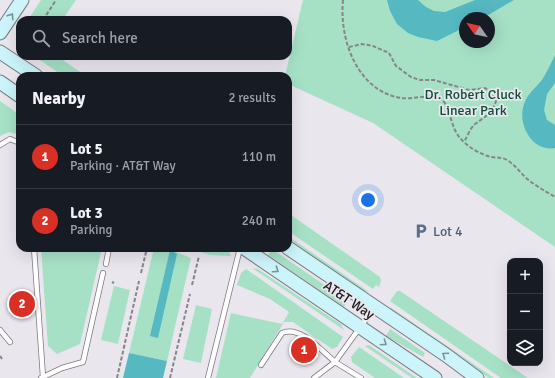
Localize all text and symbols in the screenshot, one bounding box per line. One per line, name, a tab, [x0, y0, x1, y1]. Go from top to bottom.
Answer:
north arrow	[459, 12, 495, 48]
one-way arrow	[6, 14, 13, 21]
search box	[16, 16, 292, 60]
icon: search	[30, 27, 52, 49]
text: Search here	[62, 29, 138, 47]
park label: Dr. Robert Cluck Linear Park	[424, 86, 522, 119]
text: Nearby	[32, 88, 85, 109]
text: 2 results	[228, 90, 276, 106]
text: Lot 5	[70, 140, 103, 158]
text: 1	[41, 149, 49, 165]
text: 110 m	[242, 149, 276, 165]
text: Parking · AT&T Way	[70, 158, 176, 174]
your location	[358, 190, 378, 210]
text: Lot 3	[70, 204, 103, 222]
text: 2	[41, 213, 49, 229]
text: 240 m	[242, 213, 276, 229]
text: Parking	[70, 222, 112, 238]
parking icon: Lot 4	[412, 222, 430, 240]
place label: Lot 4	[433, 223, 463, 240]
map controls	[507, 258, 543, 366]
button: +	[507, 258, 543, 294]
one-way arrow	[272, 265, 279, 272]
street label: AT&T Way	[320, 277, 378, 323]
pin: 2	[9, 289, 35, 319]
button: −	[507, 294, 543, 330]
button: layers	[507, 330, 543, 366]
pin: 1	[291, 335, 317, 365]
one-way arrow	[380, 338, 387, 346]
one-way arrow	[443, 353, 450, 360]

